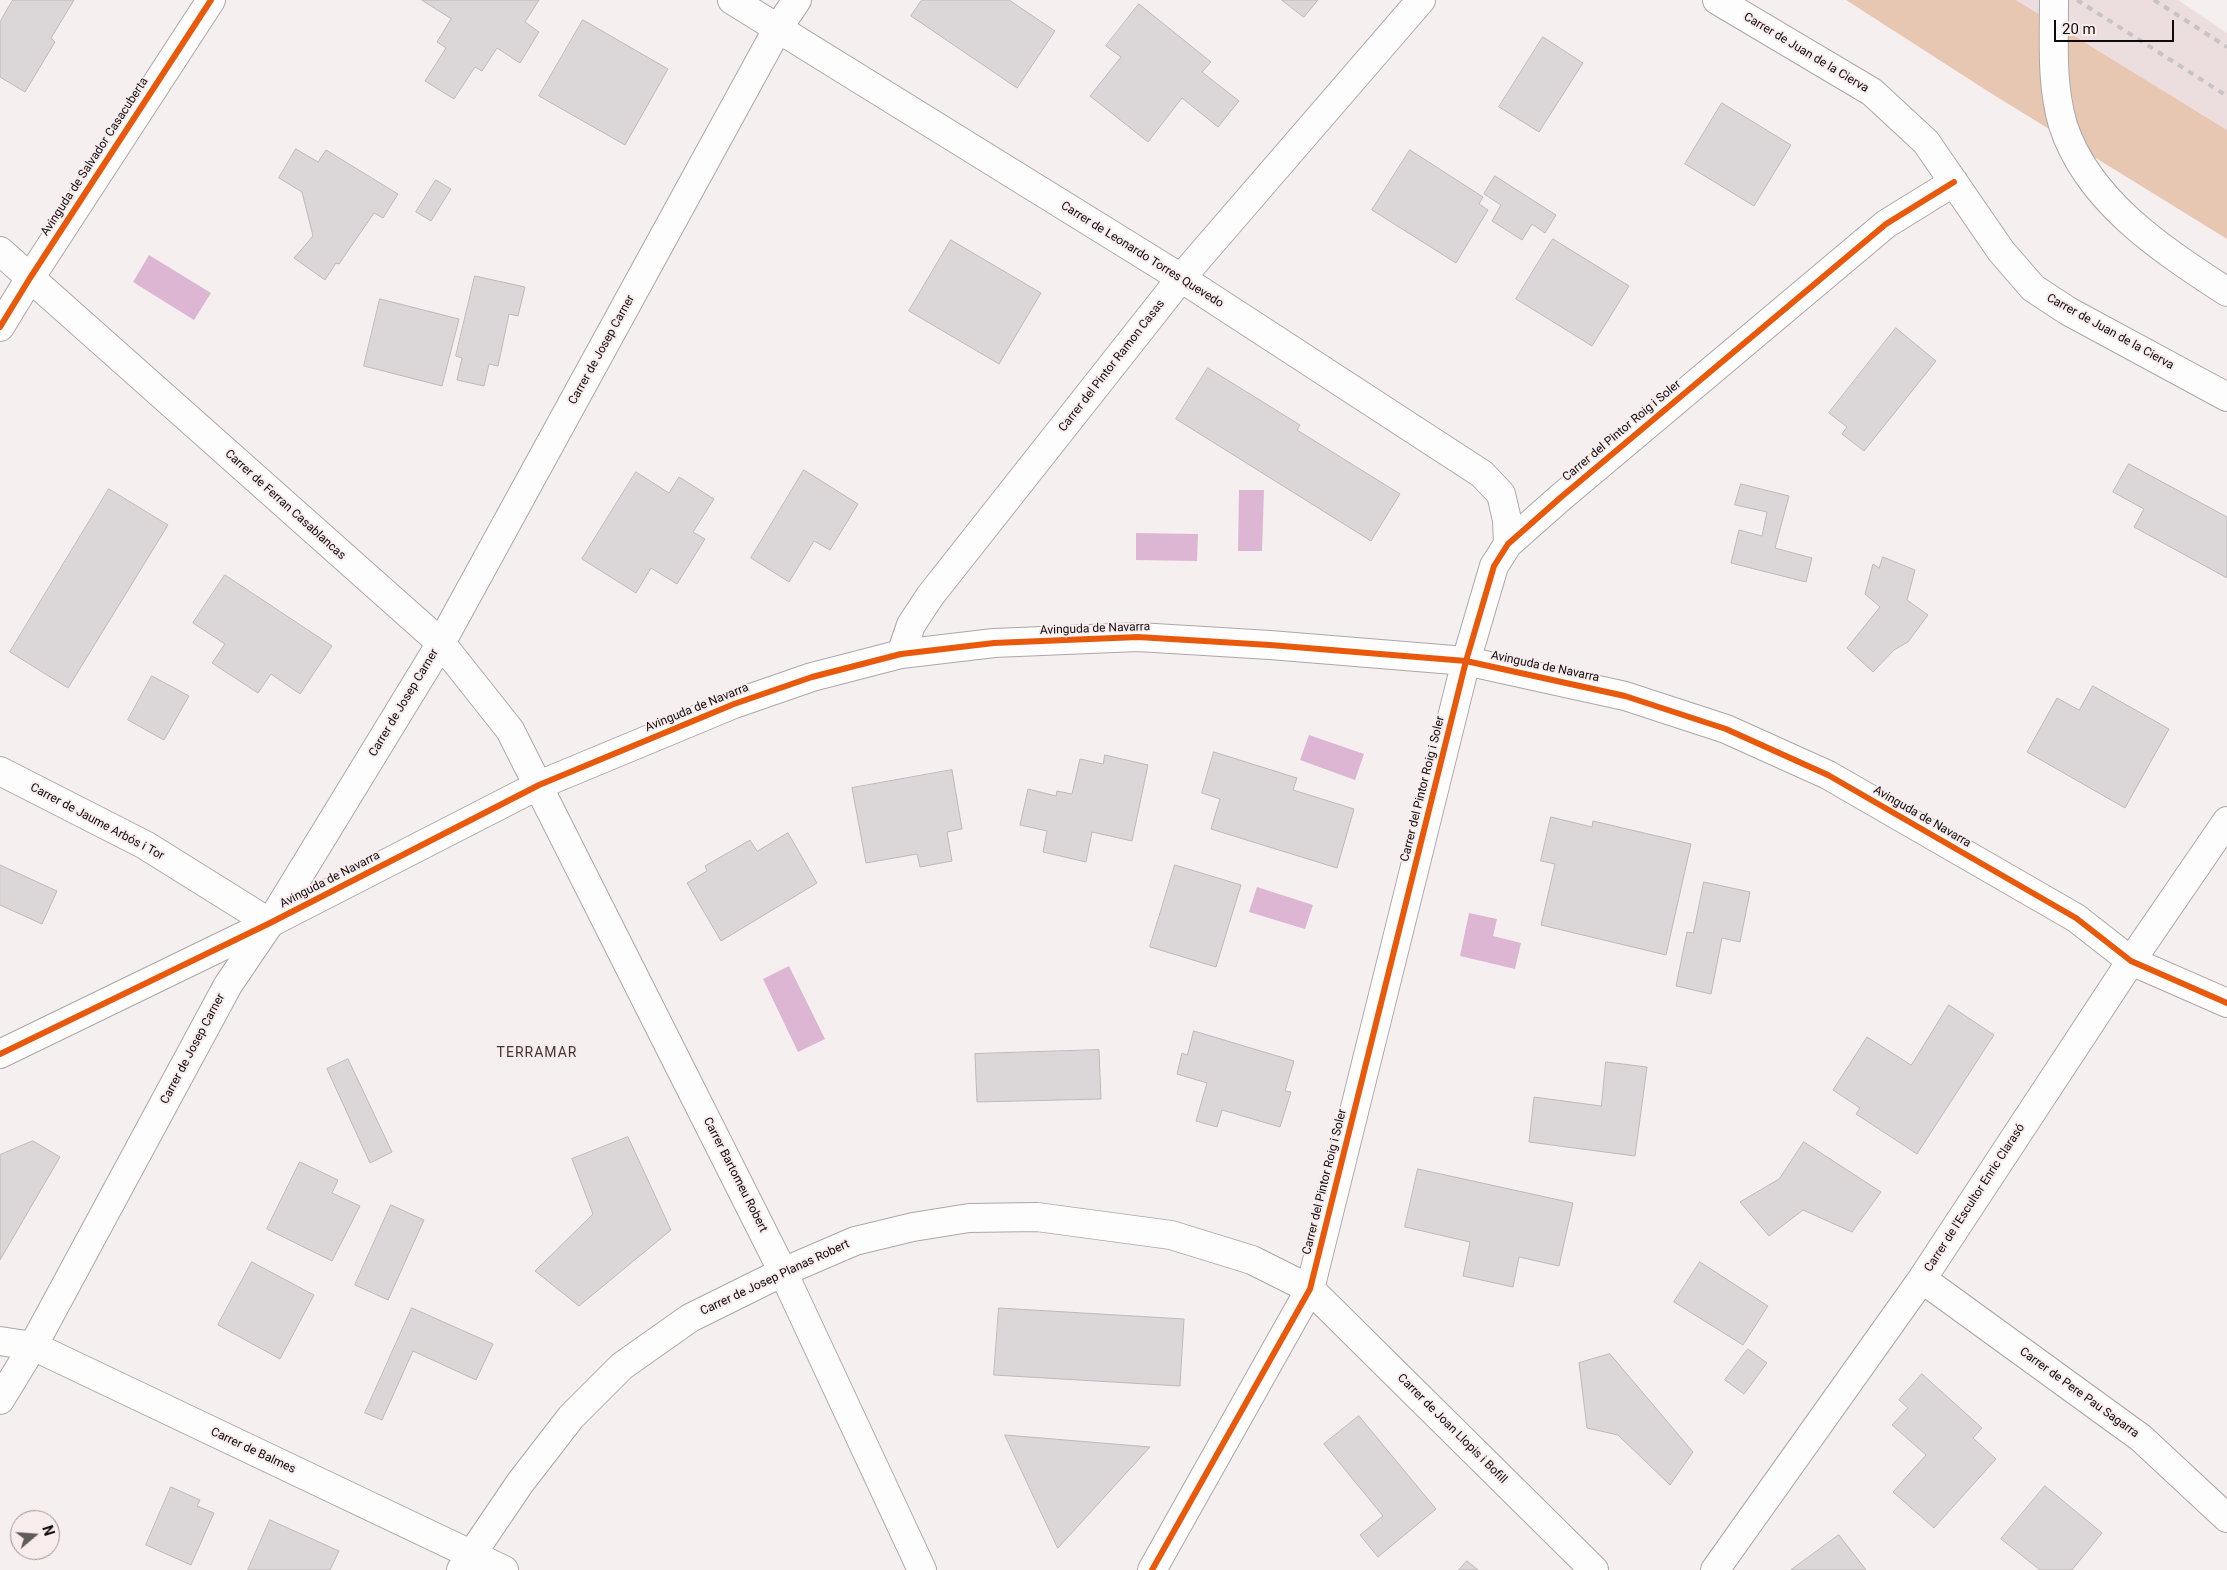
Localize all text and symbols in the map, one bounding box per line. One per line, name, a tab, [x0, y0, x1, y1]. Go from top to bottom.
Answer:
street label: Carrer de Juan de la Cierva	[1741, 10, 1871, 96]
scale bar	[2057, 10, 2177, 42]
text: 20 m	[2062, 20, 2096, 38]
street label: Avinguda de Salvador Casacuberta	[38, 75, 152, 239]
street label: Carrer de Leonardo Torres Quevedo	[1058, 199, 1226, 311]
street label: Carrer de Juan de la Cierva	[2044, 291, 2176, 373]
street label: Carrer de Josep Carner	[566, 293, 638, 407]
street label: Carrer del Pintor Ramon Casas	[1056, 297, 1168, 435]
street label: Carrer del Pintor Roig i Soler	[1560, 377, 1684, 485]
street label: Carrer de Ferran Casablancas	[222, 447, 348, 563]
street label: Avinguda de Navarra	[1040, 620, 1150, 638]
street label: Carrer de Josep Carner	[366, 647, 442, 759]
street label: Avinguda de Navarra	[1490, 648, 1600, 686]
street label: Avinguda de Navarra	[643, 681, 751, 735]
street label: Carrer del Pintor Roig i Soler	[1398, 715, 1448, 863]
street label: Carrer de Jaume Arbós i Tor	[28, 781, 166, 863]
street label: Avinguda de Navarra	[1871, 783, 1973, 851]
street label: Avinguda de Navarra	[278, 849, 382, 911]
street label: Carrer de Josep Carner	[158, 991, 228, 1107]
district label: TERRAMAR	[496, 1045, 578, 1061]
street label: Carrer del Pintor Roig i Soler	[1300, 1108, 1350, 1256]
street label: Carrer Bartomeu Robert	[700, 1115, 770, 1235]
street label: Carrer de l'Escultor Enric Clarasó	[1922, 1121, 2028, 1275]
street label: Carrer de Josep Planas Robert	[698, 1237, 852, 1319]
street label: Carrer de Pere Pau Sagarra	[2017, 1345, 2141, 1441]
street label: Carrer de Joan Llopis i Bofill	[1394, 1371, 1510, 1487]
street label: Carrer de Balmes	[208, 1425, 298, 1477]
north arrow	[10, 1510, 60, 1560]
text: N	[39, 1523, 57, 1538]

